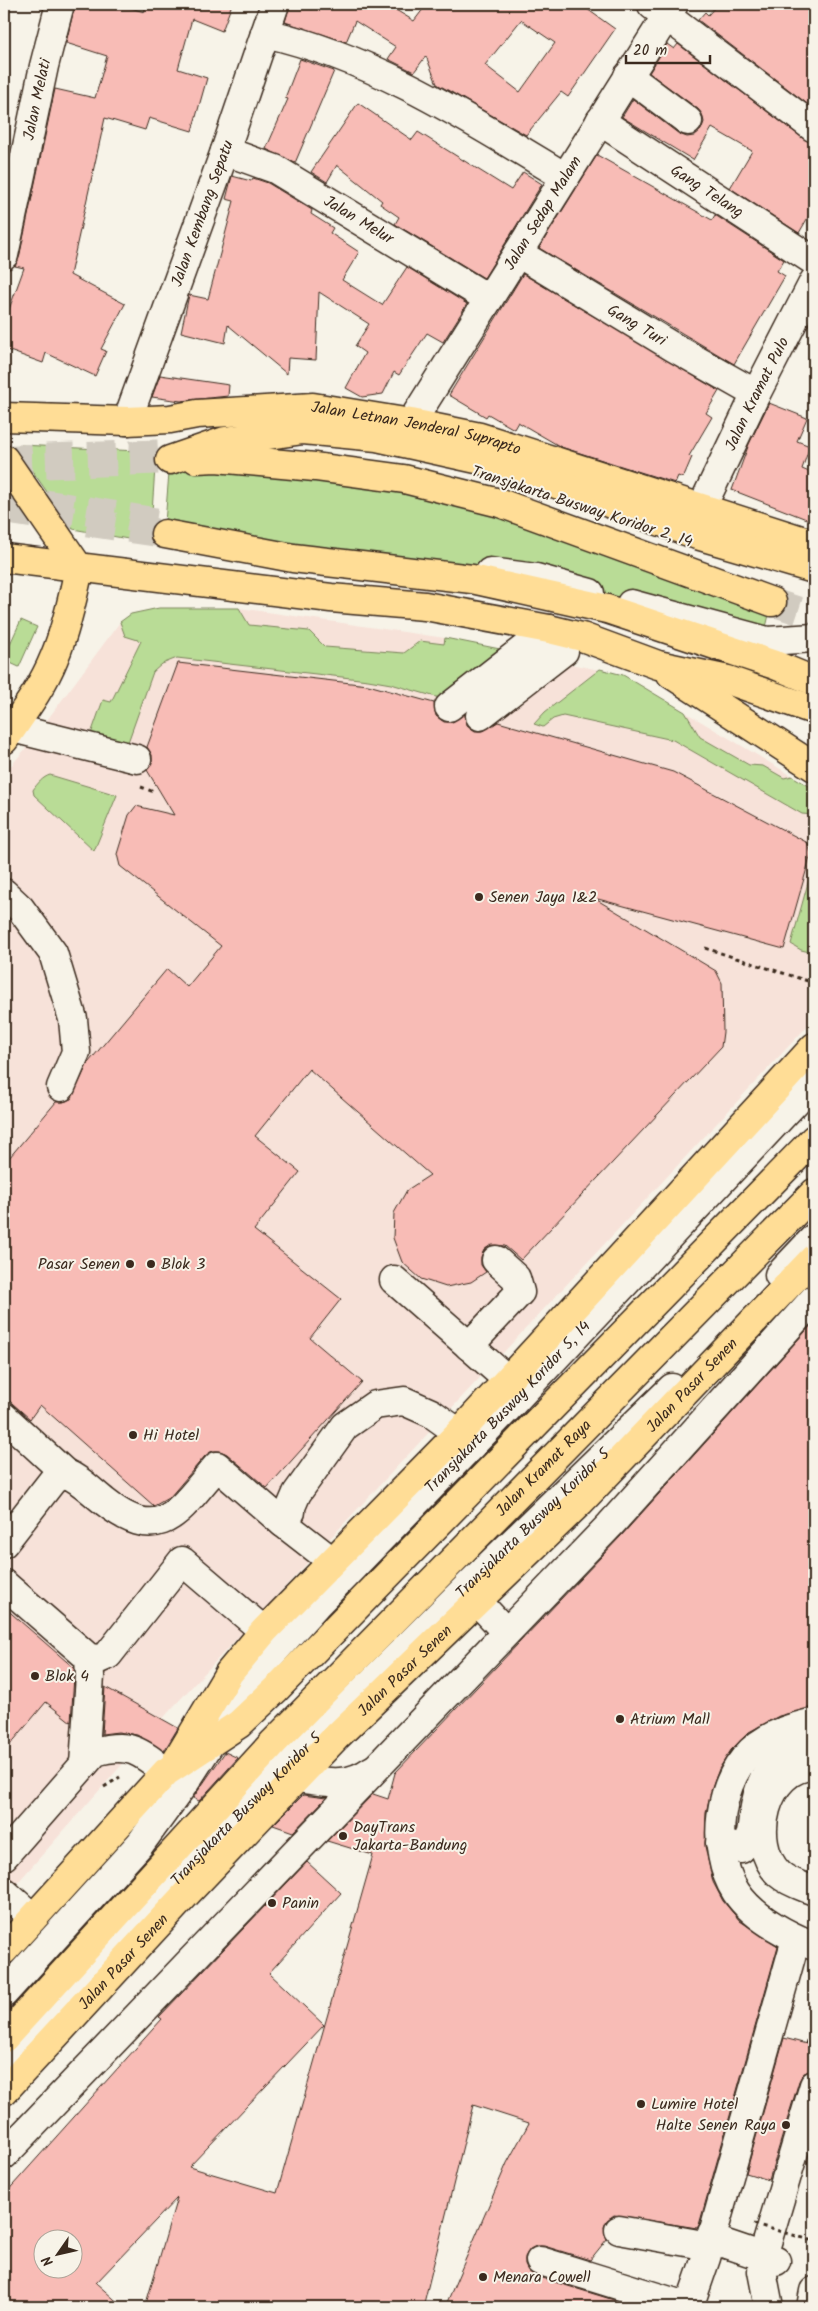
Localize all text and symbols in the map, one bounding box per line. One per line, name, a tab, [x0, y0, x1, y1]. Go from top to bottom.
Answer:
scale bar	[626, 32, 709, 64]
text: 20 m	[633, 39, 667, 63]
street label: Jalan Melati	[16, 55, 58, 142]
street label: Jalan Kembang Sepatu	[164, 136, 240, 290]
street label: Jalan Sedap Malam	[497, 151, 588, 275]
street label: Gang Telang	[665, 158, 749, 224]
street label: Jalan Melur	[319, 189, 400, 252]
street label: Gang Turi	[602, 297, 672, 353]
street label: Jalan Kramat Pulo	[718, 333, 796, 455]
street label: Jalan Letnan Jenderal Suprapto	[309, 394, 524, 462]
street label: Transjakarta Busway Koridor 2, 14	[468, 459, 696, 555]
place label: Senen Jaya 1&2	[489, 885, 597, 910]
marker: Senen Jaya 1&2	[473, 891, 485, 903]
place label: Pasar Senen	[38, 1252, 120, 1277]
place label: Blok 3	[161, 1252, 205, 1277]
marker: Pasar Senen	[124, 1258, 136, 1270]
marker: Blok 3	[145, 1258, 157, 1270]
street label: Transjakarta Busway Koridor 5, 14	[419, 1315, 597, 1499]
street label: Jalan Pasar Senen	[640, 1332, 744, 1438]
street label: Jalan Kramat Raya	[490, 1413, 597, 1523]
place label: Hi Hotel	[143, 1423, 199, 1448]
marker: Hi Hotel	[127, 1429, 139, 1441]
street label: Transjakarta Busway Koridor 5	[450, 1441, 617, 1604]
street label: Jalan Pasar Senen	[352, 1619, 458, 1723]
place label: Blok 4	[45, 1664, 89, 1689]
marker: Blok 4	[29, 1670, 41, 1682]
place label: Atrium Mall	[630, 1707, 710, 1732]
marker: Atrium Mall	[614, 1713, 626, 1725]
street label: Transjakarta Busway Koridor 5	[164, 1726, 328, 1892]
place label: DayTrans Jakarta-Bandung	[353, 1815, 467, 1858]
marker: DayTrans Jakarta-Bandung	[337, 1830, 349, 1842]
place label: Panin	[282, 1891, 319, 1916]
marker: Panin	[266, 1897, 278, 1909]
street label: Jalan Pasar Senen	[72, 1908, 175, 2016]
place label: Lumire Hotel	[651, 2092, 738, 2117]
marker: Lumire Hotel	[635, 2098, 647, 2110]
place label: Halte Senen Raya	[656, 2113, 776, 2138]
marker: Halte Senen Raya	[780, 2119, 792, 2131]
north arrow	[32, 2228, 82, 2278]
text: N	[36, 2251, 60, 2271]
place label: Menara Cowell	[493, 2265, 591, 2290]
marker: Menara Cowell	[477, 2271, 489, 2283]

